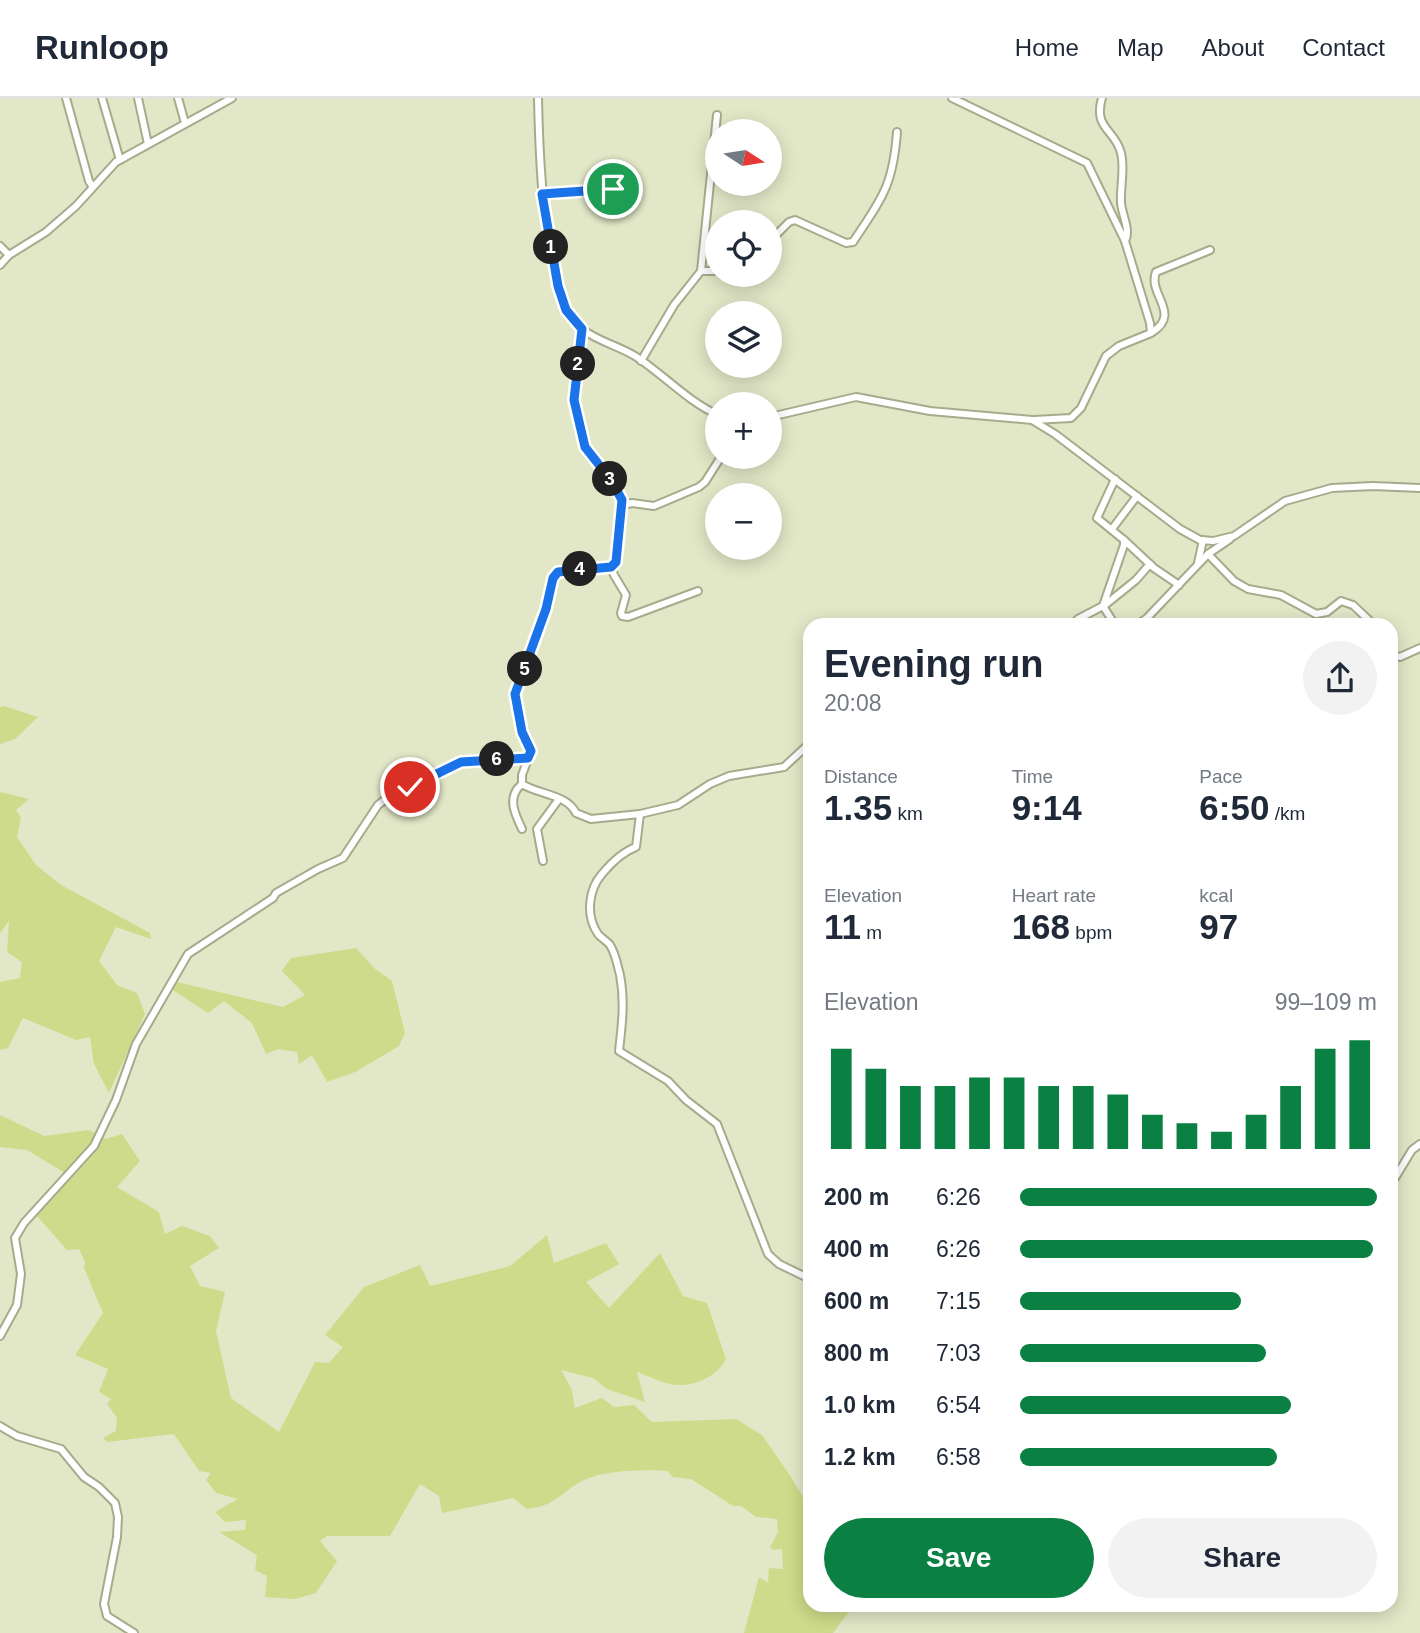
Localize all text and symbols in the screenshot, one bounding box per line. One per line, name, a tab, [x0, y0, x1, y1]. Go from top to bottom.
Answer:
text: Runloop	[35, 29, 169, 66]
text: Home	[1015, 34, 1079, 61]
text: Map	[1117, 34, 1164, 61]
text: About	[1202, 34, 1264, 61]
text: Contact	[1302, 34, 1385, 61]
north arrow	[705, 119, 782, 196]
map controls	[705, 119, 782, 560]
pin	[583, 159, 643, 219]
icon: arrive	[594, 170, 632, 208]
button: locate	[705, 210, 782, 287]
pin: 1	[534, 230, 568, 264]
text: 1	[545, 236, 556, 257]
button: layers	[705, 301, 782, 378]
pin: 2	[560, 346, 596, 382]
text: 2	[572, 353, 583, 374]
button: +	[705, 392, 782, 469]
pin: 3	[592, 462, 628, 496]
text: 3	[604, 468, 615, 489]
button: −	[705, 483, 782, 560]
pin: 4	[562, 552, 598, 587]
text: 4	[574, 558, 585, 579]
button: share	[1303, 641, 1377, 715]
text: Evening run	[824, 643, 1044, 685]
pin: 5	[508, 652, 542, 686]
text: 5	[519, 658, 530, 679]
text: 20:08	[824, 690, 882, 716]
pin: 6	[480, 742, 514, 776]
text: 6	[491, 748, 502, 769]
pin	[380, 757, 440, 817]
text: Distance	[824, 766, 898, 787]
text: Time	[1012, 766, 1053, 787]
text: Pace	[1199, 766, 1243, 787]
icon: check	[391, 768, 429, 806]
text: 1.35	[824, 788, 892, 827]
text: 9:14	[1012, 788, 1082, 827]
text: 6:50	[1199, 788, 1269, 827]
text: km	[892, 803, 923, 824]
text: /km	[1269, 803, 1305, 824]
text: Elevation	[824, 885, 902, 906]
text: Heart rate	[1012, 885, 1096, 906]
text: kcal	[1199, 885, 1233, 906]
text: 11	[824, 907, 861, 946]
text: 168	[1012, 907, 1070, 946]
text: 97	[1199, 907, 1238, 946]
text: m	[861, 922, 882, 943]
text: bpm	[1070, 922, 1112, 943]
text: Elevation	[824, 989, 919, 1015]
text: 99–109 m	[1275, 989, 1377, 1015]
text: 200 m	[824, 1184, 889, 1210]
text: 6:26	[936, 1184, 981, 1210]
text: 400 m	[824, 1236, 889, 1262]
text: 6:26	[936, 1236, 981, 1262]
text: 600 m	[824, 1288, 889, 1314]
text: 7:15	[936, 1288, 981, 1314]
text: 800 m	[824, 1340, 889, 1366]
text: 7:03	[936, 1340, 981, 1366]
text: 1.0 km	[824, 1392, 896, 1418]
text: 6:54	[936, 1392, 981, 1418]
text: 1.2 km	[824, 1444, 896, 1470]
text: 6:58	[936, 1444, 981, 1470]
button: Save	[824, 1518, 1094, 1598]
button: Share	[1108, 1518, 1377, 1598]

